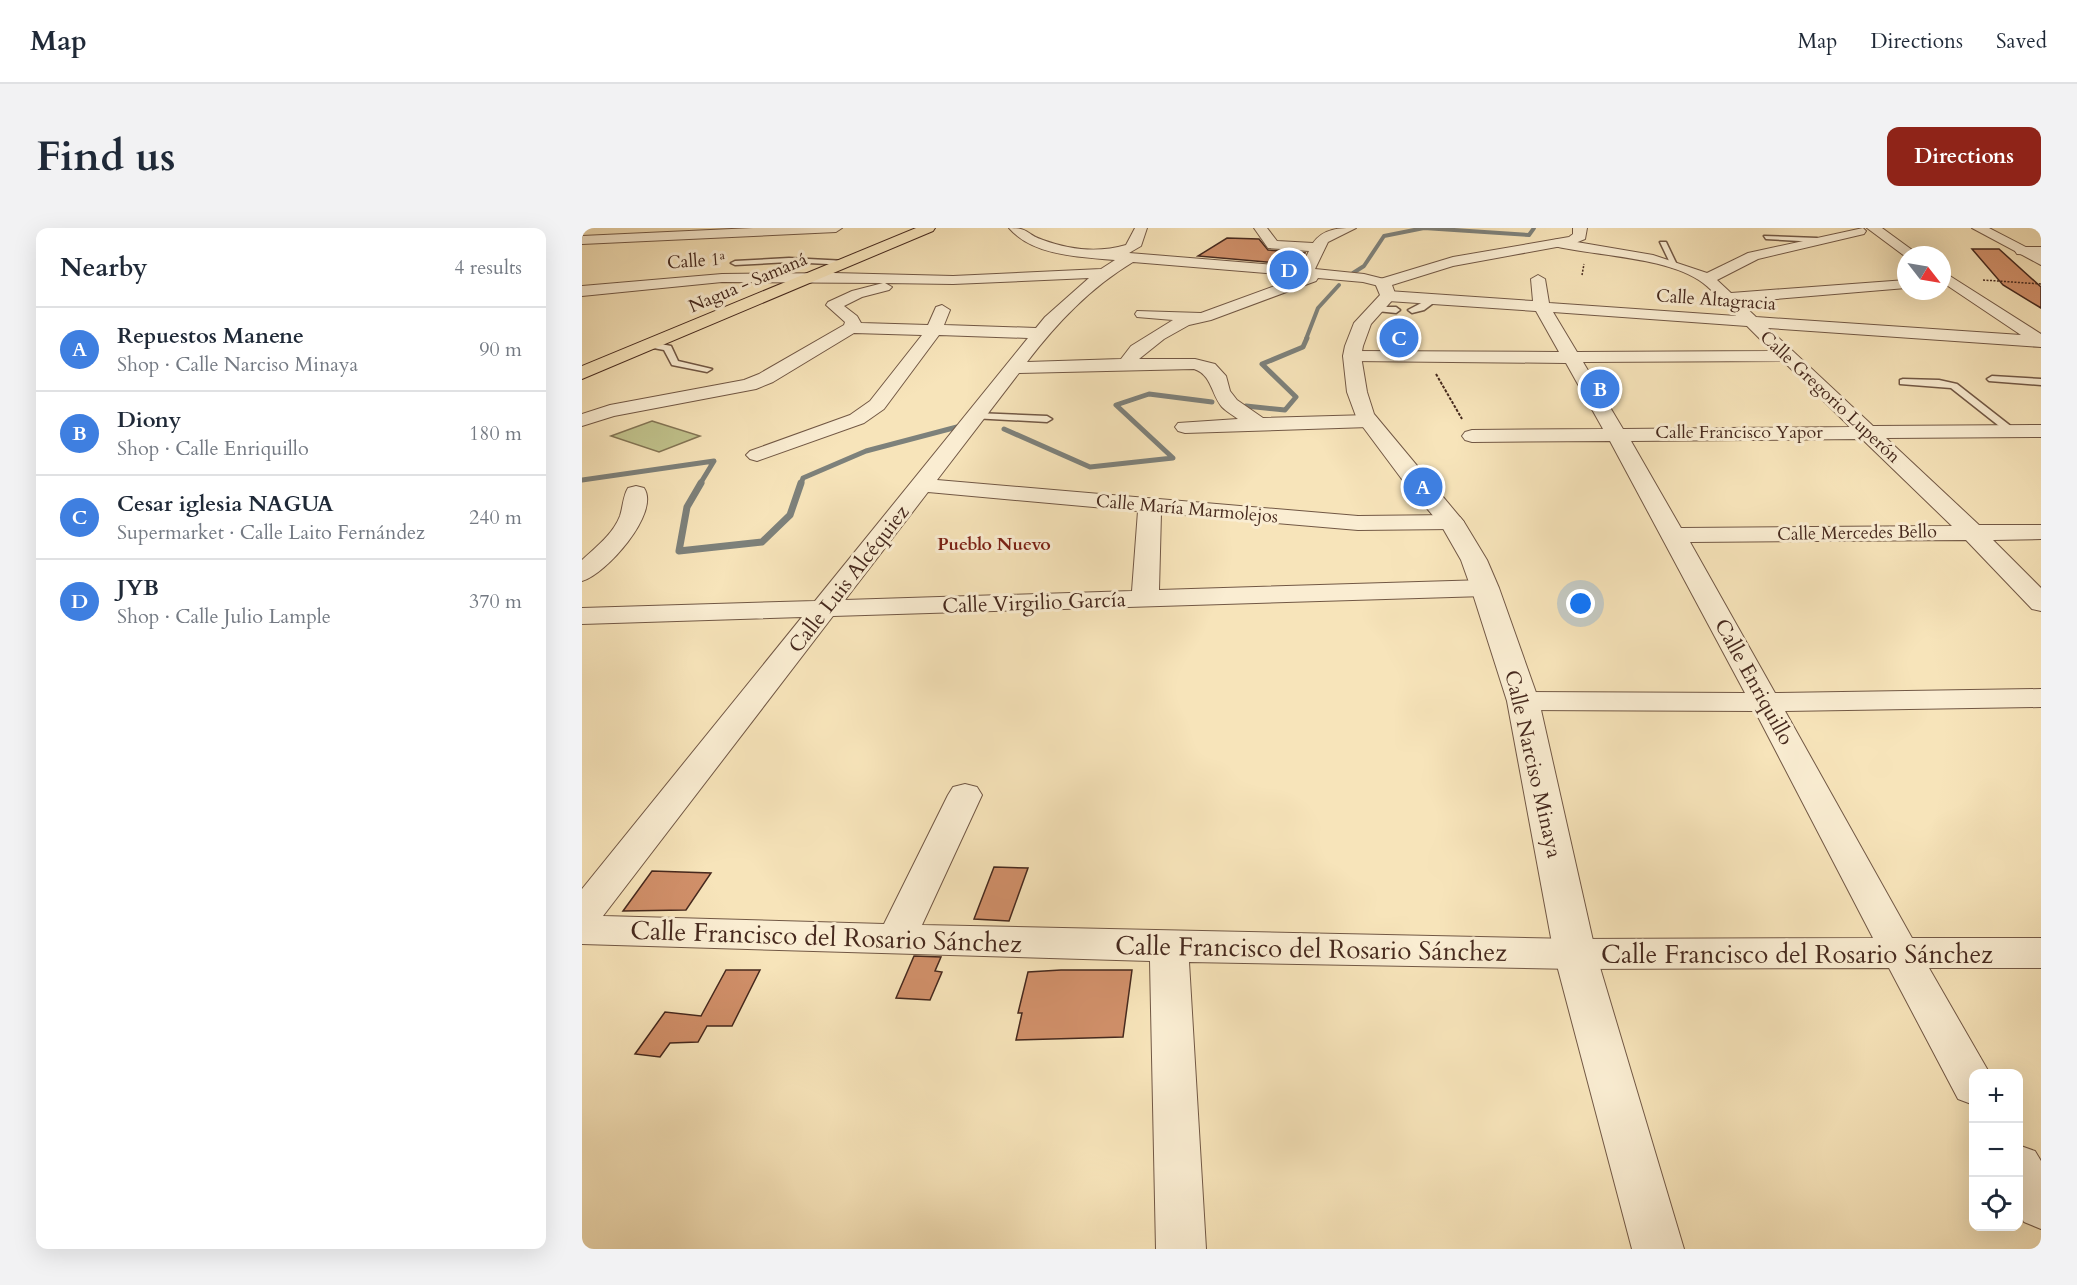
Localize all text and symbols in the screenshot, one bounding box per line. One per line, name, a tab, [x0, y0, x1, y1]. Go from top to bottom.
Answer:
text: Map	[30, 22, 87, 60]
text: Map	[1797, 27, 1837, 56]
text: Directions	[1870, 27, 1963, 56]
text: Saved	[1996, 27, 2047, 56]
button: Directions	[1887, 127, 2041, 186]
text: Find us	[36, 128, 176, 185]
street label: Calle 1ª	[666, 246, 727, 275]
north arrow	[1897, 246, 1951, 300]
street label: Nagua - Samaná	[685, 247, 811, 319]
pin: D	[1270, 248, 1308, 292]
text: Nearby	[60, 250, 148, 285]
text: 4 results	[454, 254, 522, 281]
street label: Calle Altagracia	[1655, 283, 1777, 317]
pin: C	[1380, 316, 1418, 360]
text: Repuestos Manene	[117, 321, 304, 351]
street label: Calle Gregorio Luperón	[1754, 325, 1906, 469]
text: A	[72, 336, 87, 363]
text: 90 m	[479, 336, 522, 363]
text: Shop · Calle Narciso Minaya	[117, 351, 358, 378]
pin: B	[1580, 366, 1620, 412]
text: Diony	[117, 405, 181, 435]
text: B	[72, 420, 87, 447]
text: 180 m	[469, 420, 522, 447]
street label: Calle Francisco Yapor	[1655, 420, 1823, 445]
text: Shop · Calle Enriquillo	[117, 435, 309, 462]
pin: A	[1404, 464, 1442, 510]
text: Cesar iglesia NAGUA	[117, 489, 334, 519]
street label: Calle María Marmolejos	[1095, 489, 1279, 529]
street label: Calle Luis Alcéquiez	[782, 498, 916, 659]
text: C	[72, 504, 87, 531]
text: 240 m	[469, 504, 522, 531]
text: Supermarket · Calle Laito Fernández	[117, 519, 425, 546]
street label: Calle Mercedes Bello	[1777, 519, 1937, 547]
district label: Pueblo Nuevo	[937, 532, 1051, 557]
text: JYB	[117, 573, 159, 603]
street label: Calle Virgilio García	[942, 585, 1126, 621]
text: D	[71, 588, 88, 615]
text: 370 m	[469, 588, 522, 615]
your location	[1566, 589, 1595, 618]
text: Shop · Calle Julio Lample	[117, 603, 331, 630]
street label: Calle Enriquillo	[1707, 614, 1801, 750]
street label: Calle Narciso Minaya	[1497, 667, 1569, 861]
street label: Calle Francisco del Rosario Sánchez	[630, 913, 1023, 961]
street label: Calle Francisco del Rosario Sánchez	[1115, 928, 1508, 970]
street label: Calle Francisco del Rosario Sánchez	[1601, 937, 1993, 972]
map controls	[1969, 1069, 2023, 1231]
button: +	[1969, 1069, 2023, 1123]
button: −	[1969, 1123, 2023, 1177]
button: locate	[1969, 1177, 2023, 1231]

